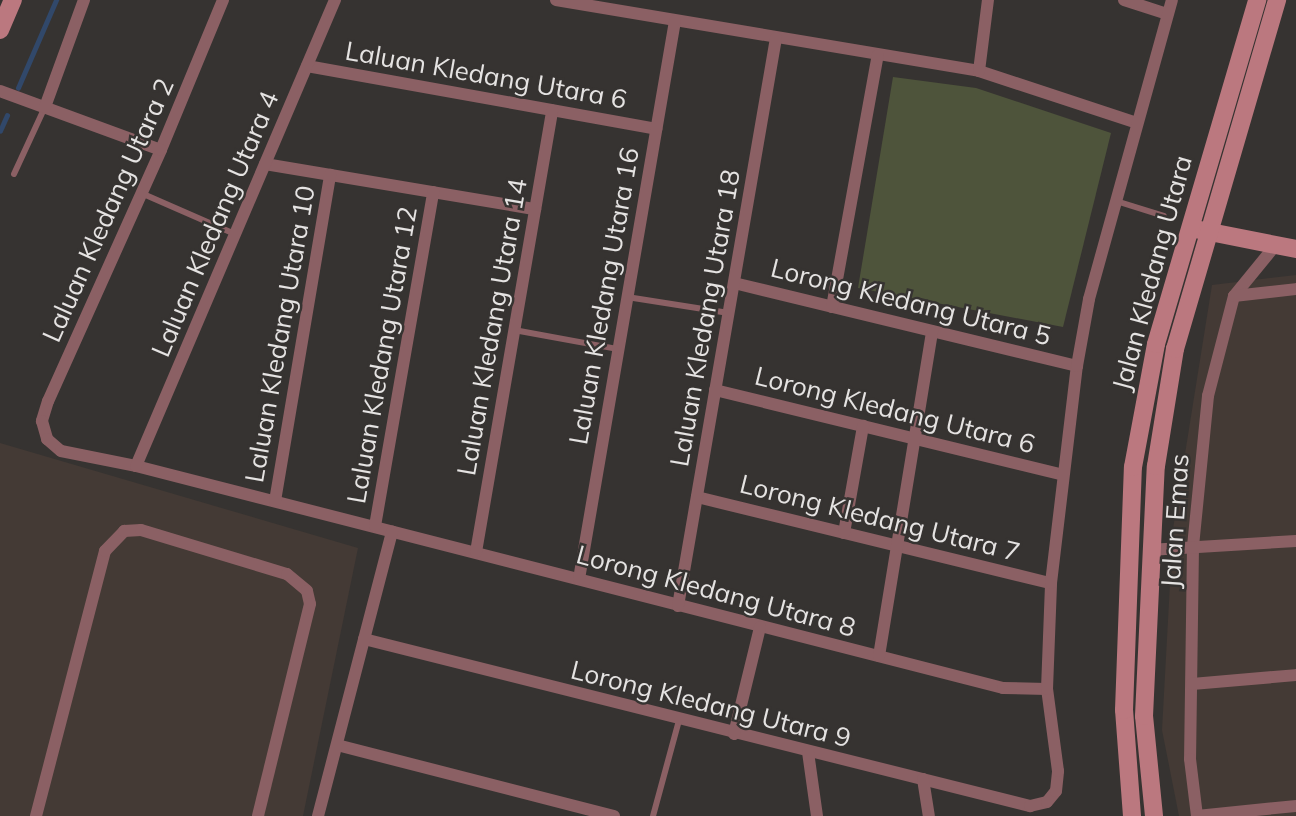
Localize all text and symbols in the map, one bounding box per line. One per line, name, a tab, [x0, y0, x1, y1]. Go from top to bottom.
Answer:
street label: Laluan Kledang Utara 6	[343, 35, 629, 115]
street label: Laluan Kledang Utara 2	[36, 73, 180, 347]
street label: Laluan Kledang Utara 4	[145, 87, 285, 361]
street label: Laluan Kledang Utara 16	[563, 145, 645, 447]
street label: Jalan Kledang Utara	[1106, 152, 1198, 394]
street label: Laluan Kledang Utara 18	[664, 167, 746, 469]
street label: Laluan Kledang Utara 14	[451, 176, 533, 478]
street label: Laluan Kledang Utara 10	[239, 183, 321, 485]
street label: Laluan Kledang Utara 12	[341, 204, 423, 506]
street label: Lorong Kledang Utara 5	[768, 252, 1054, 352]
street label: Lorong Kledang Utara 6	[752, 360, 1038, 460]
street label: Jalan Emas	[1155, 453, 1195, 589]
street label: Lorong Kledang Utara 7	[737, 468, 1023, 568]
street label: Lorong Kledang Utara 8	[573, 539, 859, 643]
street label: Lorong Kledang Utara 9	[568, 654, 854, 754]

